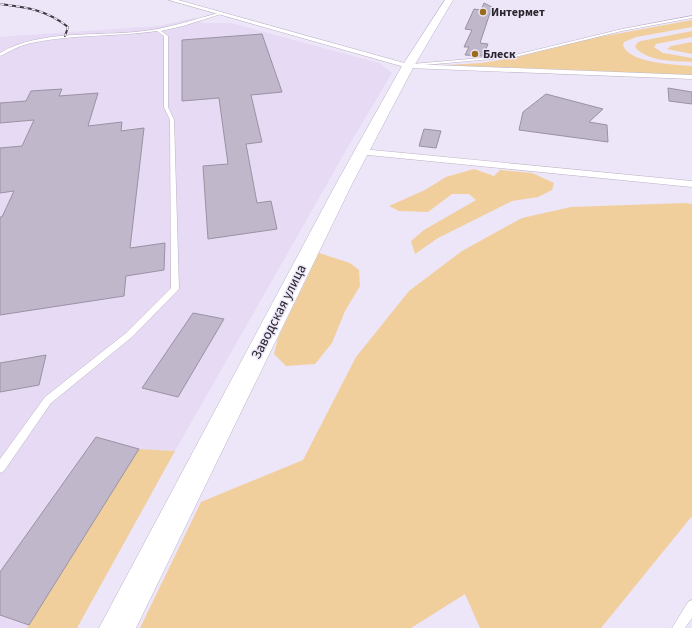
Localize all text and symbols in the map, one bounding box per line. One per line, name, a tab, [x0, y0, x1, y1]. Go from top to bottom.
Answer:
place label: Интермет	[491, 4, 545, 21]
marker: Интермет	[478, 7, 488, 17]
place label: Блеск	[483, 46, 516, 63]
marker: Блеск	[470, 49, 480, 59]
street label: Заводская улица	[247, 261, 311, 363]

